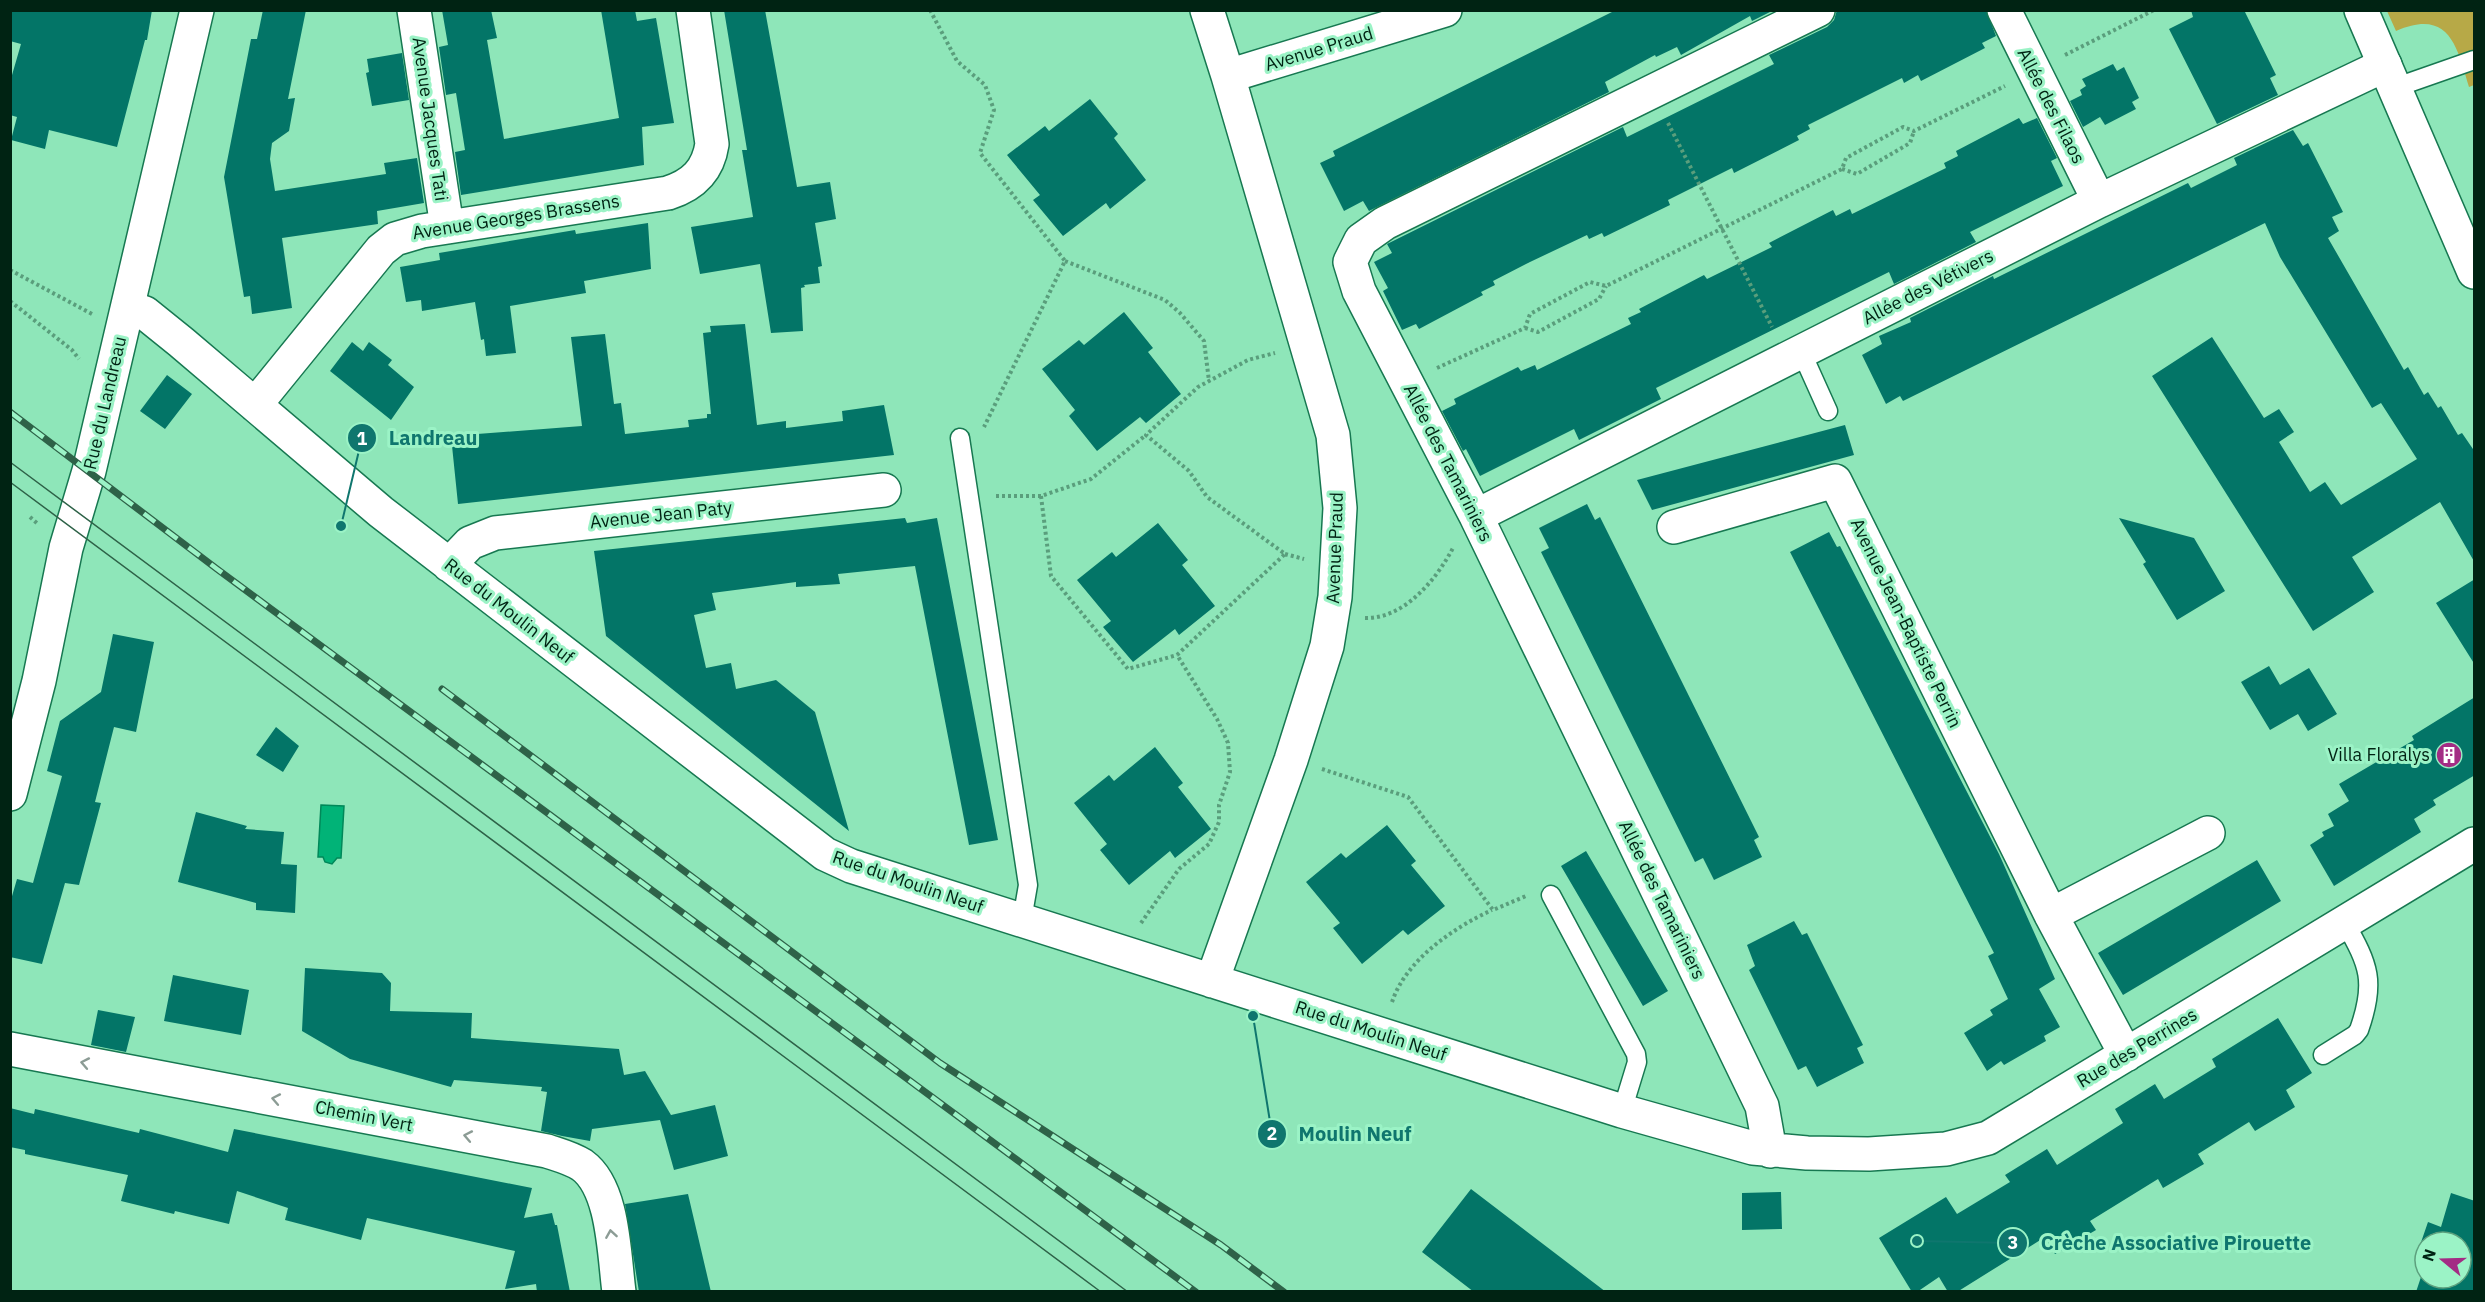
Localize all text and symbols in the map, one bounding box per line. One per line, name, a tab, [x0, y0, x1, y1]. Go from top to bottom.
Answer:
street label: Avenue Praud	[1262, 21, 1376, 76]
street label: Avenue Jacques Tati	[408, 36, 453, 202]
street label: Allée des Filaos	[2012, 44, 2090, 167]
street label: Avenue Georges Brassens	[411, 189, 621, 244]
street label: Allée des Vétivers	[1859, 244, 1997, 329]
street label: Rue du Landreau	[78, 334, 131, 472]
street label: Allée des Tamariniers	[1399, 380, 1498, 545]
callout: Landreau	[347, 419, 490, 457]
text: Landreau	[389, 424, 477, 451]
text: 1	[357, 427, 368, 450]
street label: Avenue Praud	[1321, 492, 1348, 604]
street label: Avenue Jean Paty	[589, 496, 733, 533]
street label: Avenue Jean-Baptiste Perrin	[1846, 514, 1967, 731]
street label: Rue du Moulin Neuf	[440, 553, 579, 668]
building icon: Villa Floralys	[2434, 740, 2464, 770]
place label: Villa Floralys	[2327, 743, 2430, 766]
street label: Allée des Tamariniers	[1614, 817, 1711, 983]
street label: Rue du Moulin Neuf	[830, 845, 987, 918]
street label: Rue du Moulin Neuf	[1292, 995, 1450, 1066]
street label: Rue des Perrines	[2072, 1003, 2201, 1093]
one-way arrow	[80, 1057, 90, 1070]
one-way arrow	[272, 1093, 282, 1106]
street label: Chemin Vert	[313, 1095, 415, 1136]
callout: Moulin Neuf	[1257, 1115, 1423, 1153]
text: Moulin Neuf	[1299, 1120, 1411, 1147]
text: 2	[1267, 1122, 1277, 1145]
one-way arrow	[463, 1130, 473, 1143]
callout: Crèche Associative Pirouette	[1998, 1224, 2323, 1262]
one-way arrow	[605, 1229, 617, 1238]
text: Crèche Associative Pirouette	[2041, 1229, 2311, 1256]
north arrow	[2413, 1230, 2473, 1290]
text: 3	[2008, 1231, 2018, 1254]
text: N	[2417, 1246, 2440, 1264]

